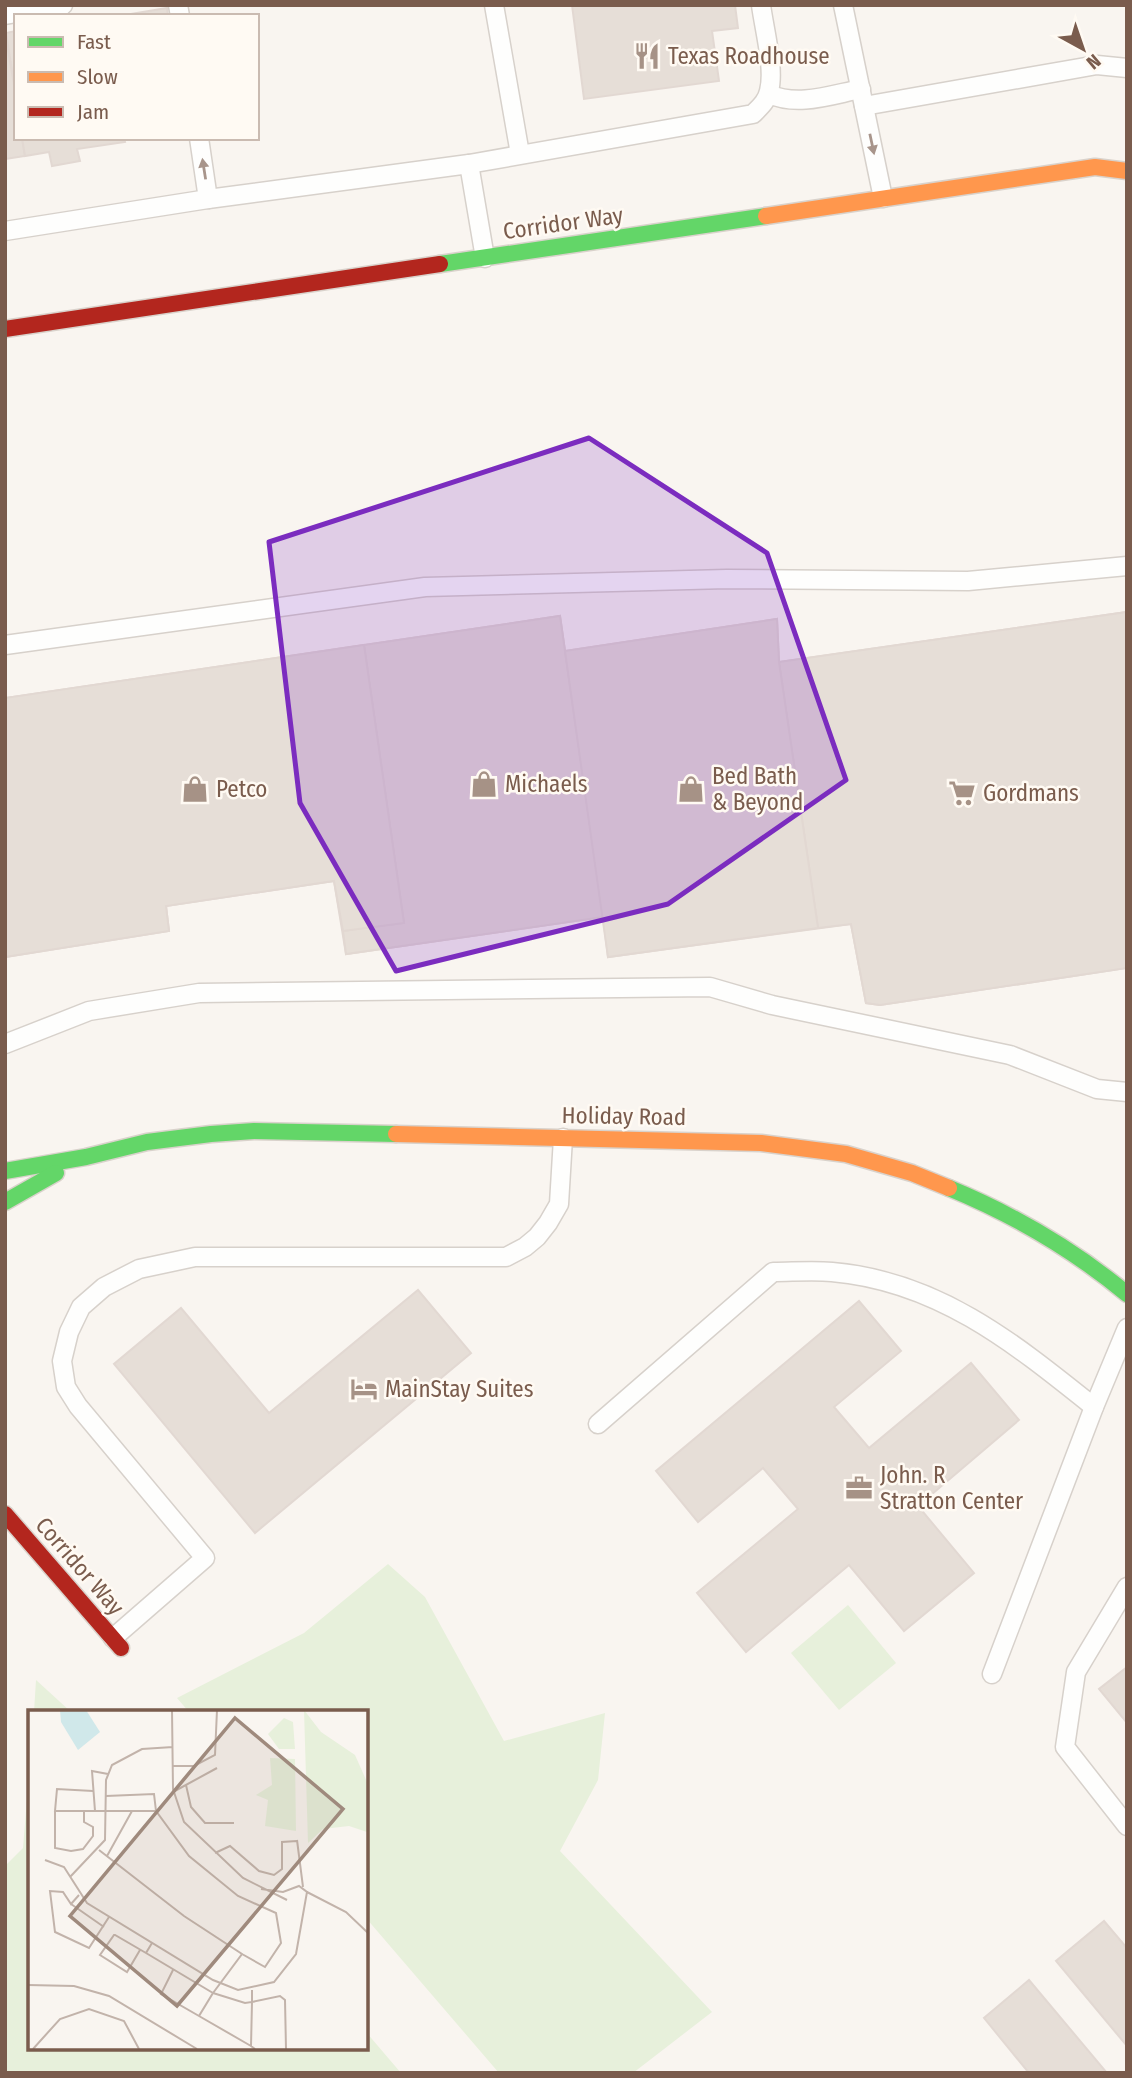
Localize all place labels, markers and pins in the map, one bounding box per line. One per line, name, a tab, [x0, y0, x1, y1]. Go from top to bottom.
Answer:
restaurant icon: Texas Roadhouse	[632, 41, 662, 71]
place label: Texas Roadhouse	[668, 42, 830, 70]
place label: Bed Bath & Beyond	[712, 762, 803, 816]
shop icon: Michaels	[469, 769, 499, 799]
place label: Michaels	[505, 770, 588, 798]
shop icon: Petco	[180, 774, 210, 804]
shop icon: Bed Bath & Beyond	[676, 774, 706, 804]
place label: Petco	[216, 775, 267, 803]
supermarket icon: Gordmans	[947, 778, 977, 808]
place label: Gordmans	[983, 779, 1079, 807]
hotel icon: MainStay Suites	[349, 1374, 379, 1404]
place label: MainStay Suites	[385, 1375, 534, 1403]
place label: John. R Stratton Center	[880, 1461, 1023, 1515]
office icon: John. R Stratton Center	[844, 1473, 874, 1503]

